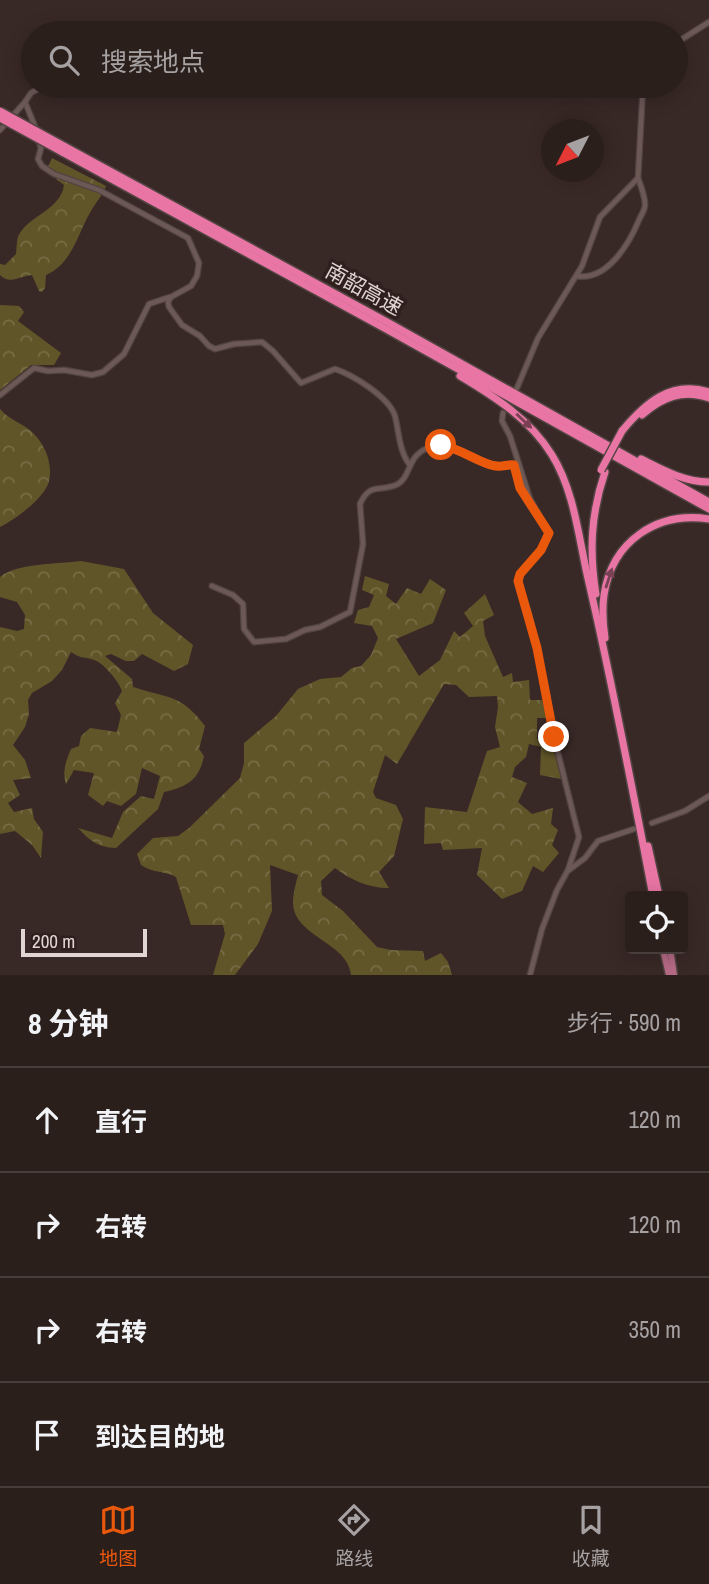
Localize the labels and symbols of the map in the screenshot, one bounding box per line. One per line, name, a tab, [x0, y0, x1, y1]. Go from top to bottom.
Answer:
north arrow	[541, 119, 604, 182]
street label: 南韶高速	[320, 256, 408, 322]
one-way arrow	[515, 412, 532, 428]
route start	[425, 429, 456, 460]
one-way arrow	[604, 568, 614, 589]
route end	[538, 721, 569, 752]
scale bar	[21, 926, 147, 958]

